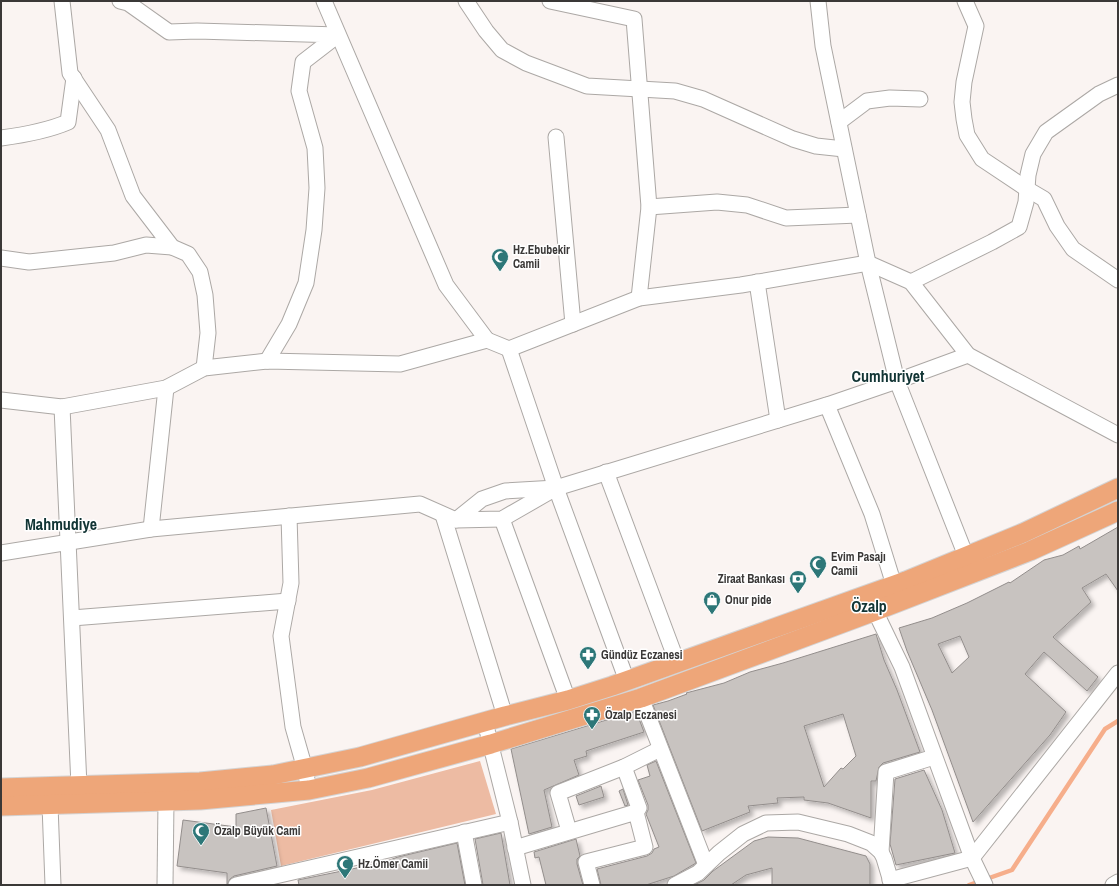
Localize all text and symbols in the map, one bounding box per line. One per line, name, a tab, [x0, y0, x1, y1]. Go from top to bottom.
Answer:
place label: Hz.Ebubekir Camii	[513, 242, 570, 272]
mosque icon: Hz.Ebubekir Camii	[490, 247, 510, 272]
district label: Cumhuriyet	[852, 365, 925, 387]
district label: Mahmudiye	[25, 513, 97, 535]
place label: Evim Pasajı Camii	[831, 549, 886, 579]
mosque icon: Evim Pasajı Camii	[808, 554, 828, 579]
bank icon: Ziraat Bankası	[788, 569, 808, 594]
place label: Ziraat Bankası	[718, 571, 785, 587]
shop icon: Onur pide	[702, 590, 722, 615]
place label: Onur pide	[725, 592, 772, 608]
district label: Özalp	[851, 595, 887, 617]
pharmacy icon: Gündüz Eczanesi	[578, 645, 598, 670]
place label: Gündüz Eczanesi	[601, 647, 683, 663]
pharmacy icon: Özalp Eczanesi	[582, 705, 602, 730]
place label: Özalp Eczanesi	[605, 706, 677, 723]
mosque icon: Özalp Büyük Cami	[191, 821, 211, 846]
place label: Özalp Büyük Cami	[214, 822, 301, 839]
mosque icon: Hz.Ömer Camii	[335, 854, 355, 879]
place label: Hz.Ömer Camii	[358, 855, 428, 872]

